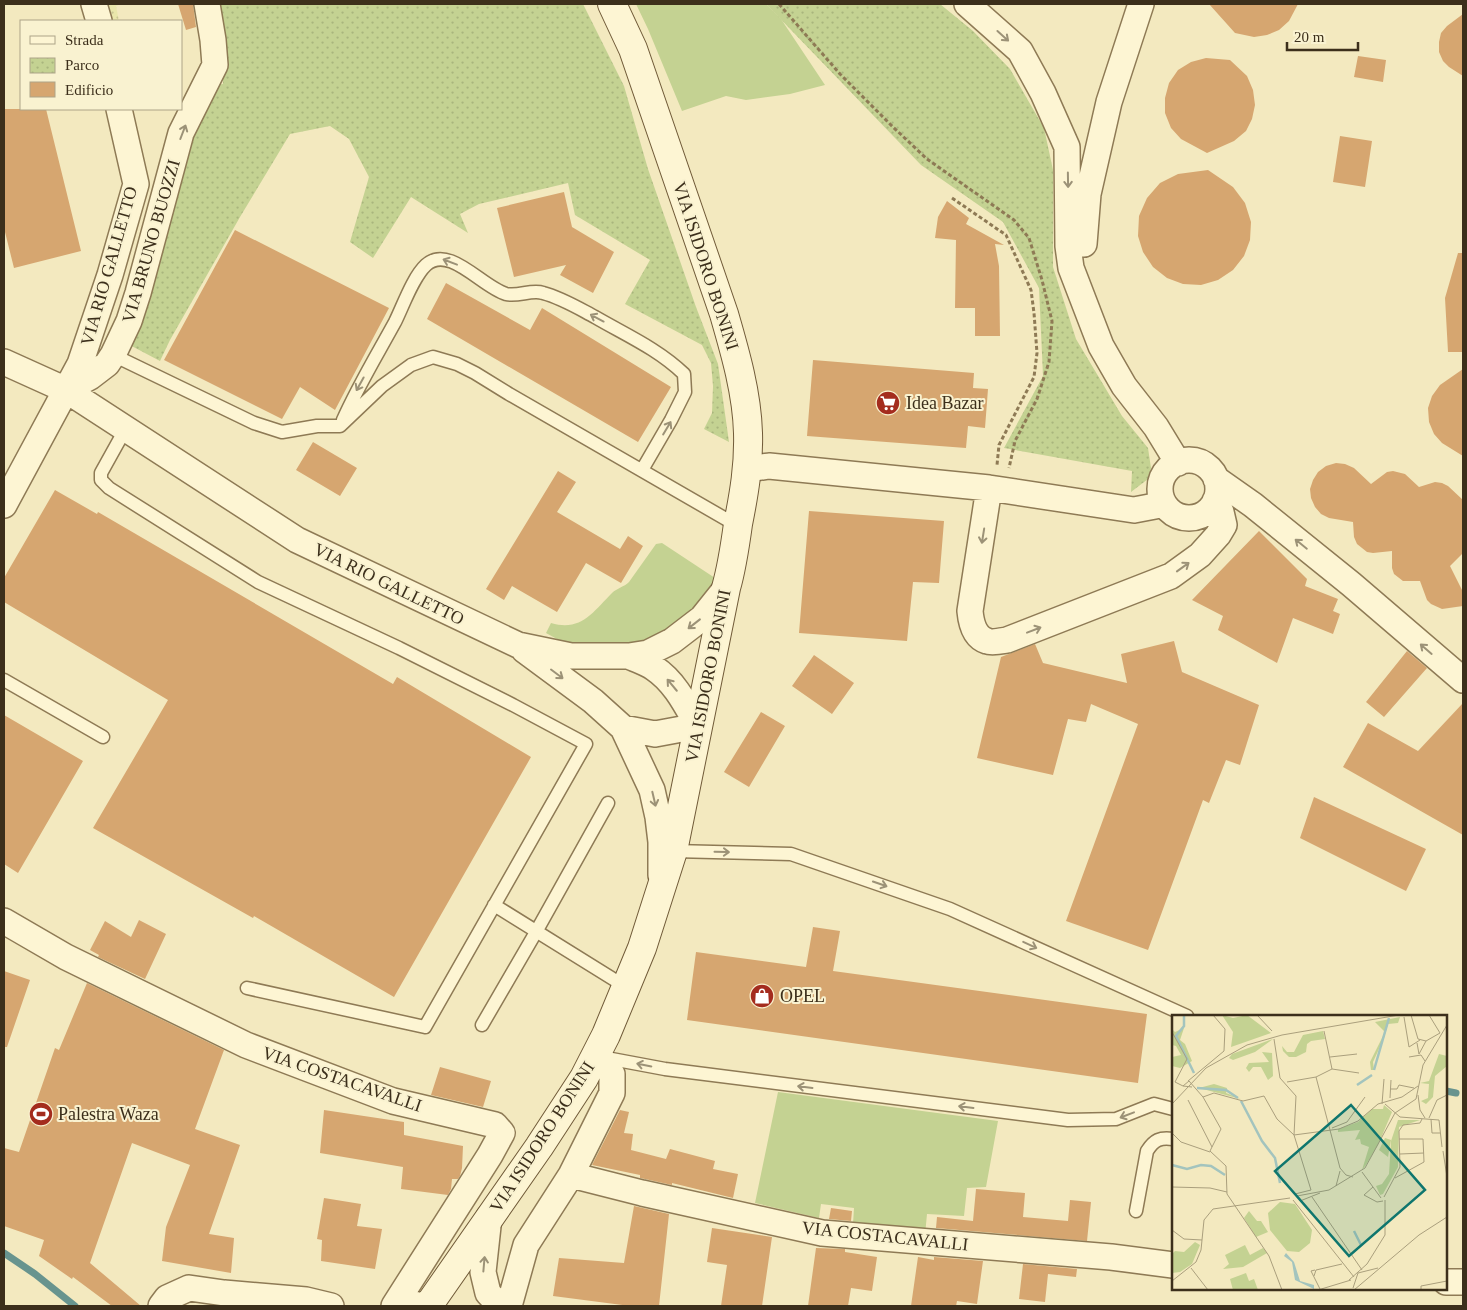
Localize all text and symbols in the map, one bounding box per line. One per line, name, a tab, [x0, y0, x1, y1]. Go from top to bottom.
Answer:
legend	[20, 20, 182, 110]
scale bar	[1287, 20, 1358, 52]
text: 20 m	[1294, 29, 1325, 45]
one-way arrow	[997, 30, 1010, 42]
text: Strada	[65, 32, 104, 48]
text: Parco	[65, 57, 99, 73]
text: Edificio	[65, 82, 113, 98]
one-way arrow	[179, 124, 188, 140]
street label: VIA BRUNO BUOZZI	[118, 157, 184, 325]
one-way arrow	[1063, 172, 1073, 188]
street label: VIA ISIDORO BONINI	[669, 179, 743, 353]
street label: VIA RIO GALLETTO	[77, 184, 141, 348]
one-way arrow	[443, 257, 458, 266]
one-way arrow	[590, 313, 604, 323]
one-way arrow	[355, 377, 365, 392]
supermarket icon: Idea Bazar	[875, 390, 901, 416]
place label: Idea Bazar	[906, 393, 983, 413]
one-way arrow	[662, 421, 672, 435]
one-way arrow	[977, 527, 987, 543]
street label: VIA RIO GALLETTO	[311, 539, 467, 629]
one-way arrow	[1295, 539, 1308, 550]
one-way arrow	[1176, 562, 1190, 572]
street label: VIA ISIDORO BONINI	[681, 588, 735, 764]
one-way arrow	[688, 619, 701, 630]
one-way arrow	[1026, 624, 1041, 634]
one-way arrow	[1419, 643, 1432, 655]
one-way arrow	[550, 669, 563, 680]
one-way arrow	[667, 679, 678, 692]
one-way arrow	[650, 790, 659, 806]
one-way arrow	[714, 847, 730, 857]
one-way arrow	[871, 879, 887, 889]
one-way arrow	[1022, 941, 1037, 951]
shop icon: OPEL	[749, 983, 775, 1009]
place label: OPEL	[780, 986, 825, 1006]
inset map	[1172, 1015, 1447, 1290]
street label: VIA COSTACAVALLI	[260, 1042, 424, 1116]
street label: VIA ISIDORO BONINI	[486, 1058, 598, 1216]
one-way arrow	[636, 1060, 652, 1070]
one-way arrow	[797, 1082, 813, 1092]
sports icon: Palestra Waza	[28, 1101, 54, 1127]
one-way arrow	[958, 1102, 974, 1112]
place label: Palestra Waza	[58, 1104, 159, 1124]
one-way arrow	[1120, 1110, 1135, 1120]
street label: VIA COSTACAVALLI	[801, 1217, 969, 1255]
one-way arrow	[479, 1256, 489, 1272]

